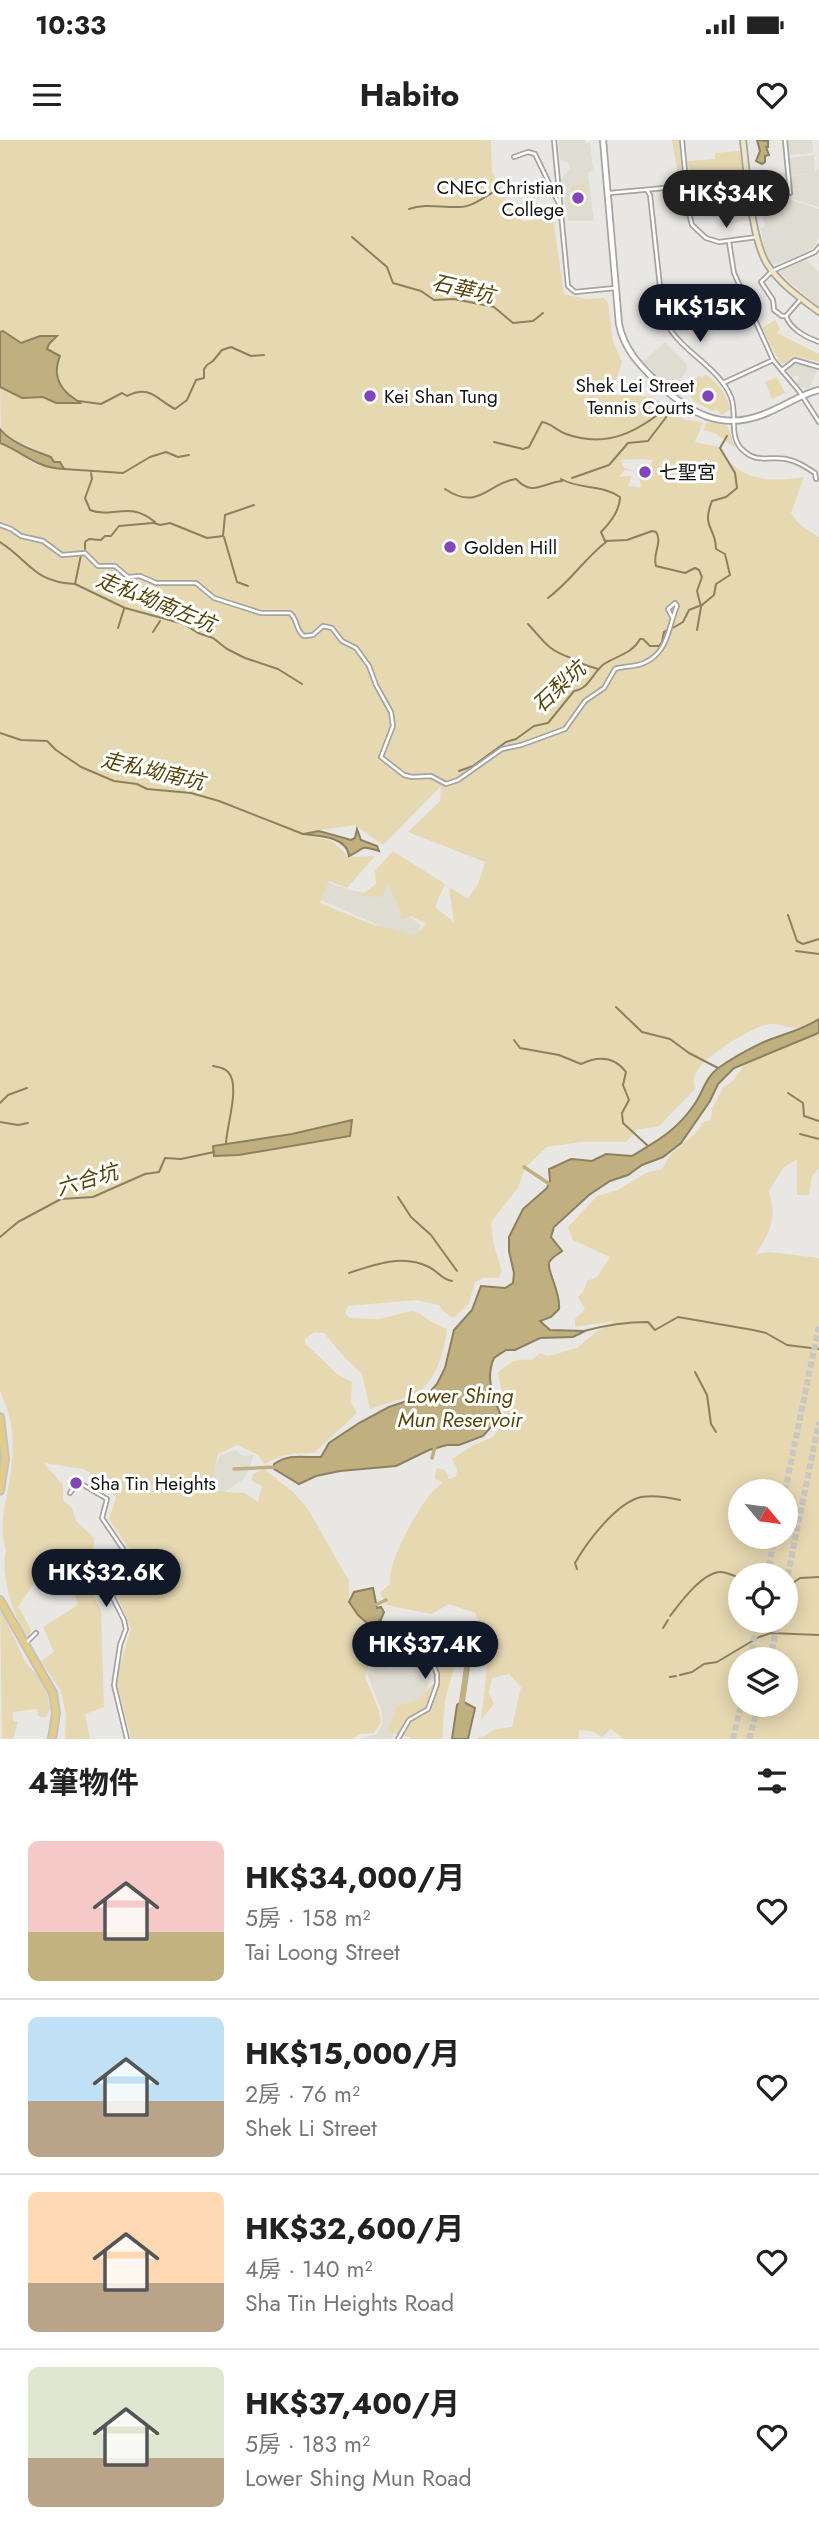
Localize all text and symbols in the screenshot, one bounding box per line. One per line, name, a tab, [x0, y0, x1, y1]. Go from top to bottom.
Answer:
text: 10:33	[35, 6, 106, 44]
text: Habito	[359, 72, 460, 118]
icon: menu	[28, 76, 66, 114]
icon: heart	[753, 76, 791, 114]
pin: HK$34K	[669, 171, 783, 230]
place label: CNEC Christian College	[436, 174, 564, 223]
text: HK$34K	[679, 176, 773, 210]
marker: CNEC Christian College	[570, 190, 586, 206]
water label: 石華坑	[429, 267, 500, 311]
pin: HK$15K	[643, 284, 757, 344]
text: HK$15K	[654, 290, 746, 324]
place label: Shek Lei Street Tennis Courts	[575, 372, 694, 421]
place label: Kei Shan Tung	[384, 383, 498, 410]
marker: Kei Shan Tung	[362, 388, 378, 404]
marker: Shek Lei Street Tennis Courts	[700, 388, 716, 404]
place label: 七聖宮	[659, 459, 716, 486]
marker: 七聖宮	[637, 464, 653, 480]
place label: Golden Hill	[464, 534, 557, 561]
marker: Golden Hill	[442, 539, 458, 555]
water label: 走私坳南左坑	[92, 564, 223, 641]
water label: 石梨坑	[526, 653, 594, 719]
water label: 走私坳南坑	[98, 745, 210, 798]
water label: 六合坑	[53, 1156, 124, 1203]
water label: Lower Shing Mun Reservoir	[398, 1381, 523, 1435]
place label: Sha Tin Heights	[90, 1470, 216, 1497]
marker: Sha Tin Heights	[68, 1475, 84, 1491]
north arrow	[728, 1479, 798, 1549]
map controls	[728, 1479, 798, 1717]
pin: HK$32.6K	[34, 1550, 178, 1609]
text: HK$32.6K	[48, 1555, 164, 1589]
button: locate	[728, 1563, 798, 1633]
pin: HK$37.4K	[353, 1622, 497, 1681]
text: HK$37.4K	[368, 1627, 482, 1661]
button: layers	[728, 1647, 798, 1717]
text: 4筆物件	[28, 1761, 139, 1804]
icon: filters	[753, 1762, 791, 1800]
text: HK$34,000/月	[245, 1856, 465, 1899]
icon: home	[84, 1869, 168, 1953]
icon: heart	[753, 1892, 791, 1930]
text: 5房 · 158 m²	[245, 1901, 370, 1935]
text: Tai Loong Street	[245, 1935, 400, 1969]
text: HK$15,000/月	[245, 2032, 460, 2075]
icon: home	[84, 2045, 168, 2129]
icon: heart	[753, 2068, 791, 2106]
text: 2房 · 76 m²	[245, 2077, 360, 2111]
text: Shek Li Street	[245, 2111, 377, 2145]
text: HK$32,600/月	[245, 2207, 464, 2250]
icon: home	[84, 2220, 168, 2304]
icon: heart	[753, 2243, 791, 2281]
text: 4房 · 140 m²	[245, 2252, 372, 2286]
text: Sha Tin Heights Road	[245, 2286, 454, 2320]
text: HK$37,400/月	[245, 2382, 460, 2425]
icon: home	[84, 2395, 168, 2479]
icon: heart	[753, 2418, 791, 2456]
text: 5房 · 183 m²	[245, 2427, 370, 2461]
text: Lower Shing Mun Road	[245, 2461, 472, 2495]

